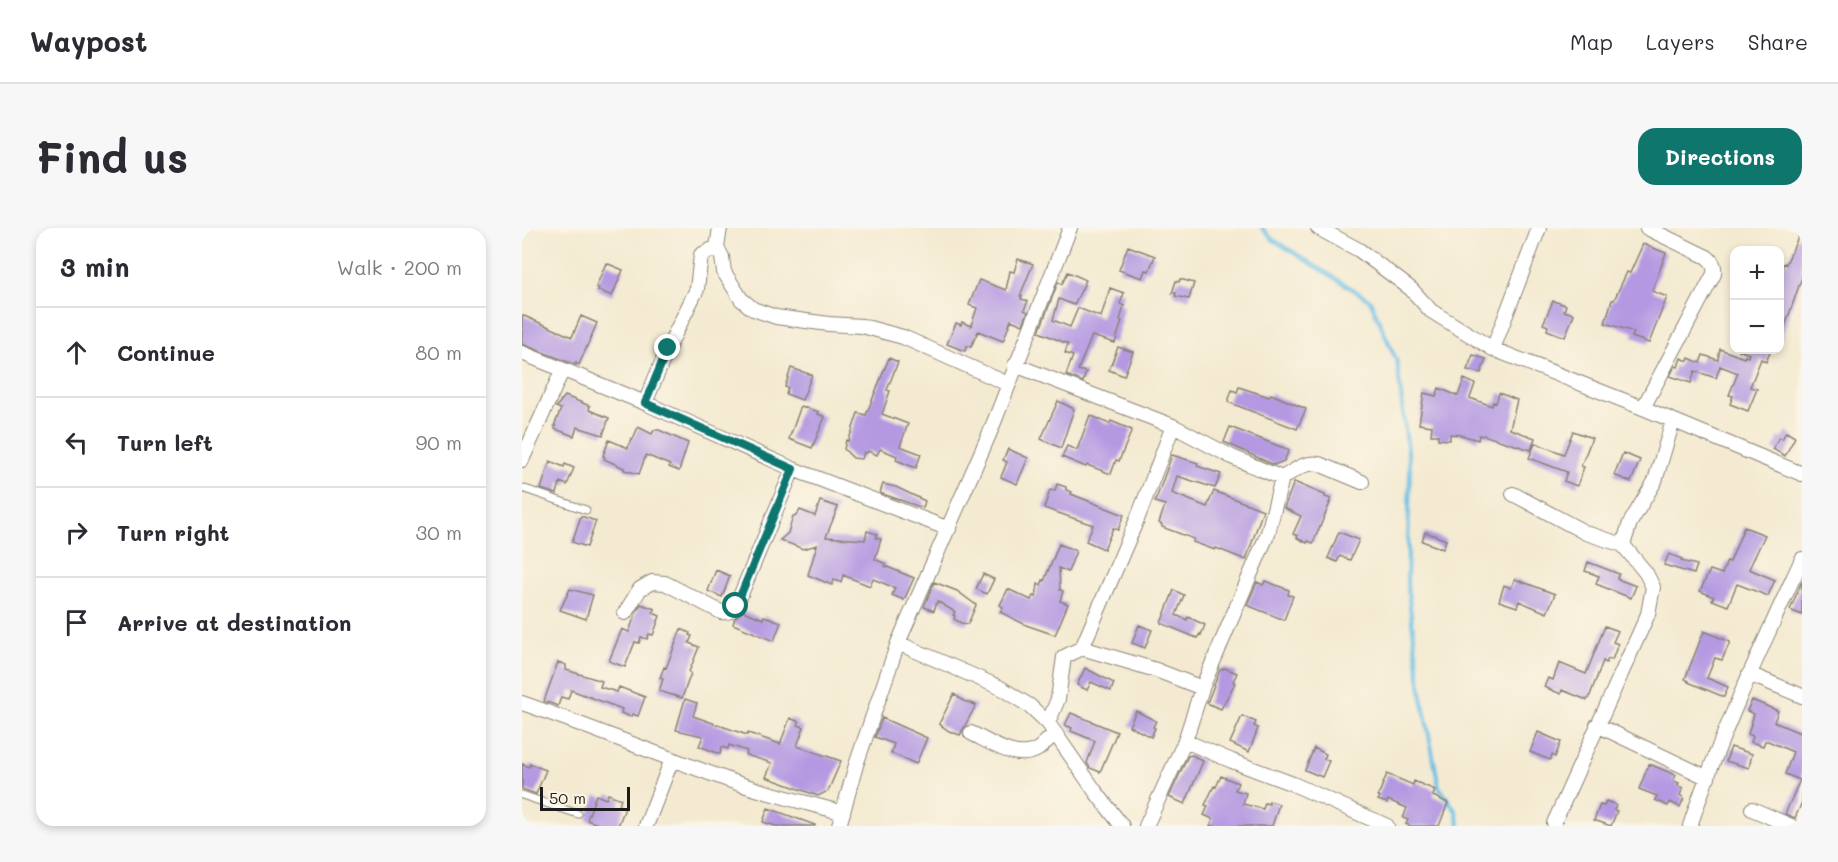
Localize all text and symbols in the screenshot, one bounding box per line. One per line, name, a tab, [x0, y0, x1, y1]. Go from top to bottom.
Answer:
text: Waypost	[30, 23, 147, 59]
text: Map	[1570, 28, 1613, 55]
text: Layers	[1646, 28, 1715, 55]
text: Share	[1748, 28, 1808, 55]
button: Directions	[1638, 128, 1802, 185]
text: Find us	[36, 129, 188, 184]
map controls	[1730, 246, 1784, 354]
button: +	[1730, 246, 1784, 300]
text: 3 min	[60, 250, 129, 284]
text: Walk · 200 m	[337, 254, 462, 280]
button: −	[1730, 300, 1784, 354]
route end	[654, 334, 680, 360]
icon: ahead	[60, 336, 93, 369]
text: Continue	[117, 338, 215, 367]
text: 80 m	[415, 339, 462, 365]
icon: left	[60, 426, 93, 459]
text: Turn left	[117, 428, 213, 457]
text: 90 m	[416, 429, 462, 455]
icon: right	[60, 516, 93, 549]
text: Turn right	[117, 518, 229, 547]
text: 30 m	[416, 519, 462, 545]
route start	[722, 592, 748, 618]
icon: arrive	[60, 606, 93, 639]
text: Arrive at destination	[117, 608, 352, 637]
scale bar	[540, 784, 630, 812]
text: 50 m	[549, 787, 586, 808]

